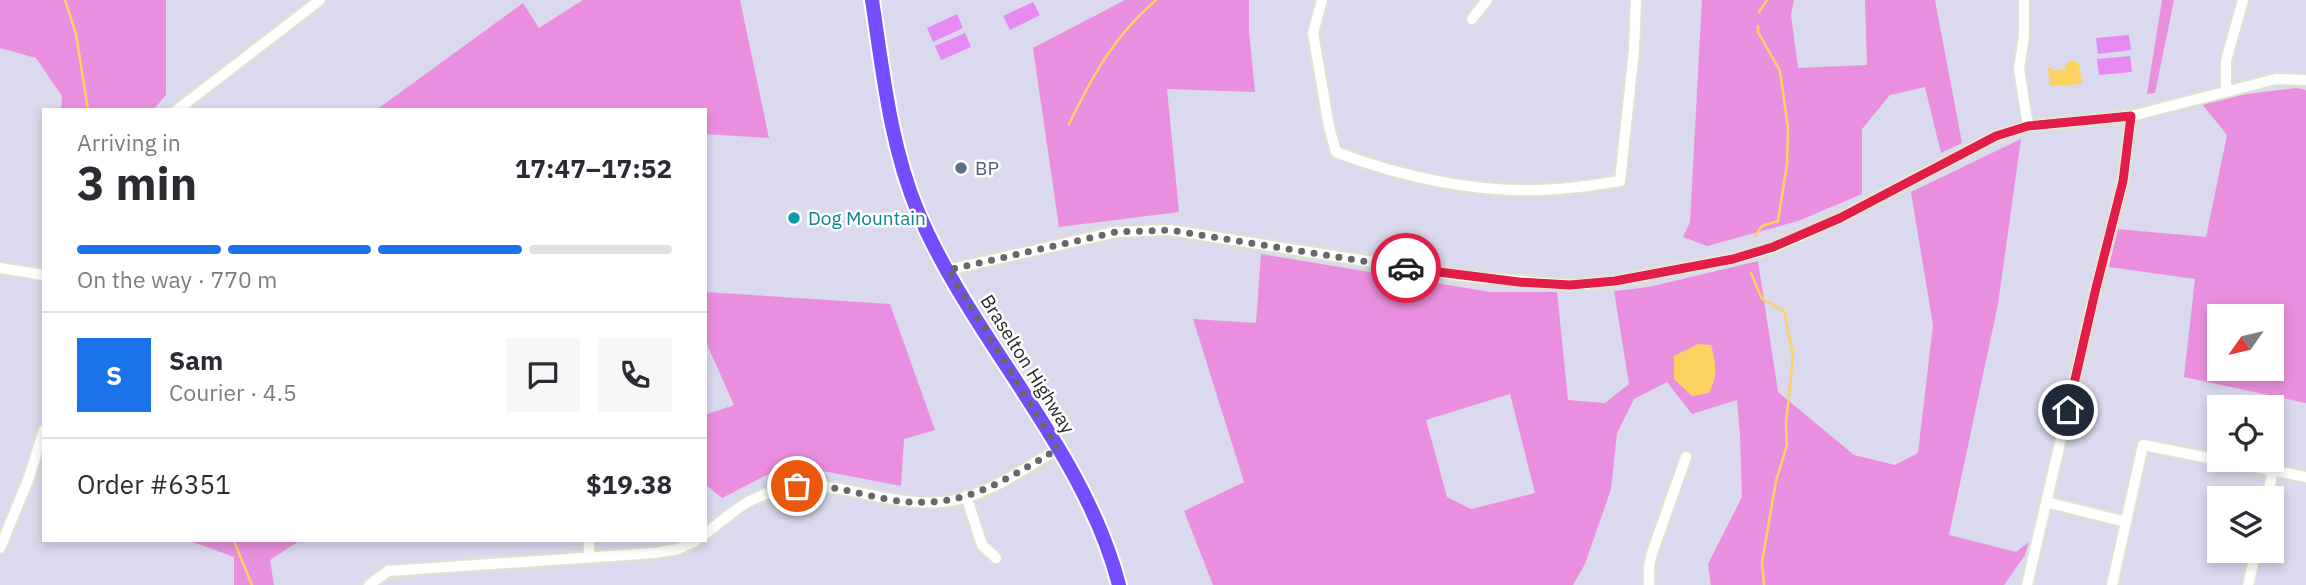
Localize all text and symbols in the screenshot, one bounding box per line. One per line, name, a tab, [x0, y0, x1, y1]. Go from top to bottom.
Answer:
text: Arriving in	[77, 127, 181, 157]
text: 17:47–17:52	[515, 151, 672, 185]
text: 3 min	[77, 153, 197, 213]
place label: BP	[975, 156, 999, 180]
marker: BP	[953, 160, 969, 176]
place label: Dog Mountain	[808, 206, 926, 230]
marker: Dog Mountain	[786, 210, 802, 226]
courier	[1371, 233, 1441, 303]
icon: car	[1387, 249, 1425, 287]
text: On the way · 770 m	[77, 264, 277, 294]
street label: Braselton Highway	[976, 290, 1081, 438]
north arrow	[2207, 304, 2284, 382]
map controls	[2207, 304, 2284, 563]
button: chat	[506, 338, 580, 412]
button: phone	[598, 338, 672, 412]
text: Sam	[169, 343, 223, 377]
text: S	[106, 358, 122, 392]
text: Courier · 4.5	[169, 377, 297, 407]
pin	[2038, 380, 2098, 440]
icon: home	[2049, 391, 2087, 429]
button: locate	[2207, 395, 2284, 472]
pin	[767, 456, 827, 516]
text: Order #6351	[77, 467, 231, 501]
text: $19.38	[586, 467, 672, 501]
icon: bag	[778, 467, 816, 505]
button: layers	[2207, 486, 2284, 563]

